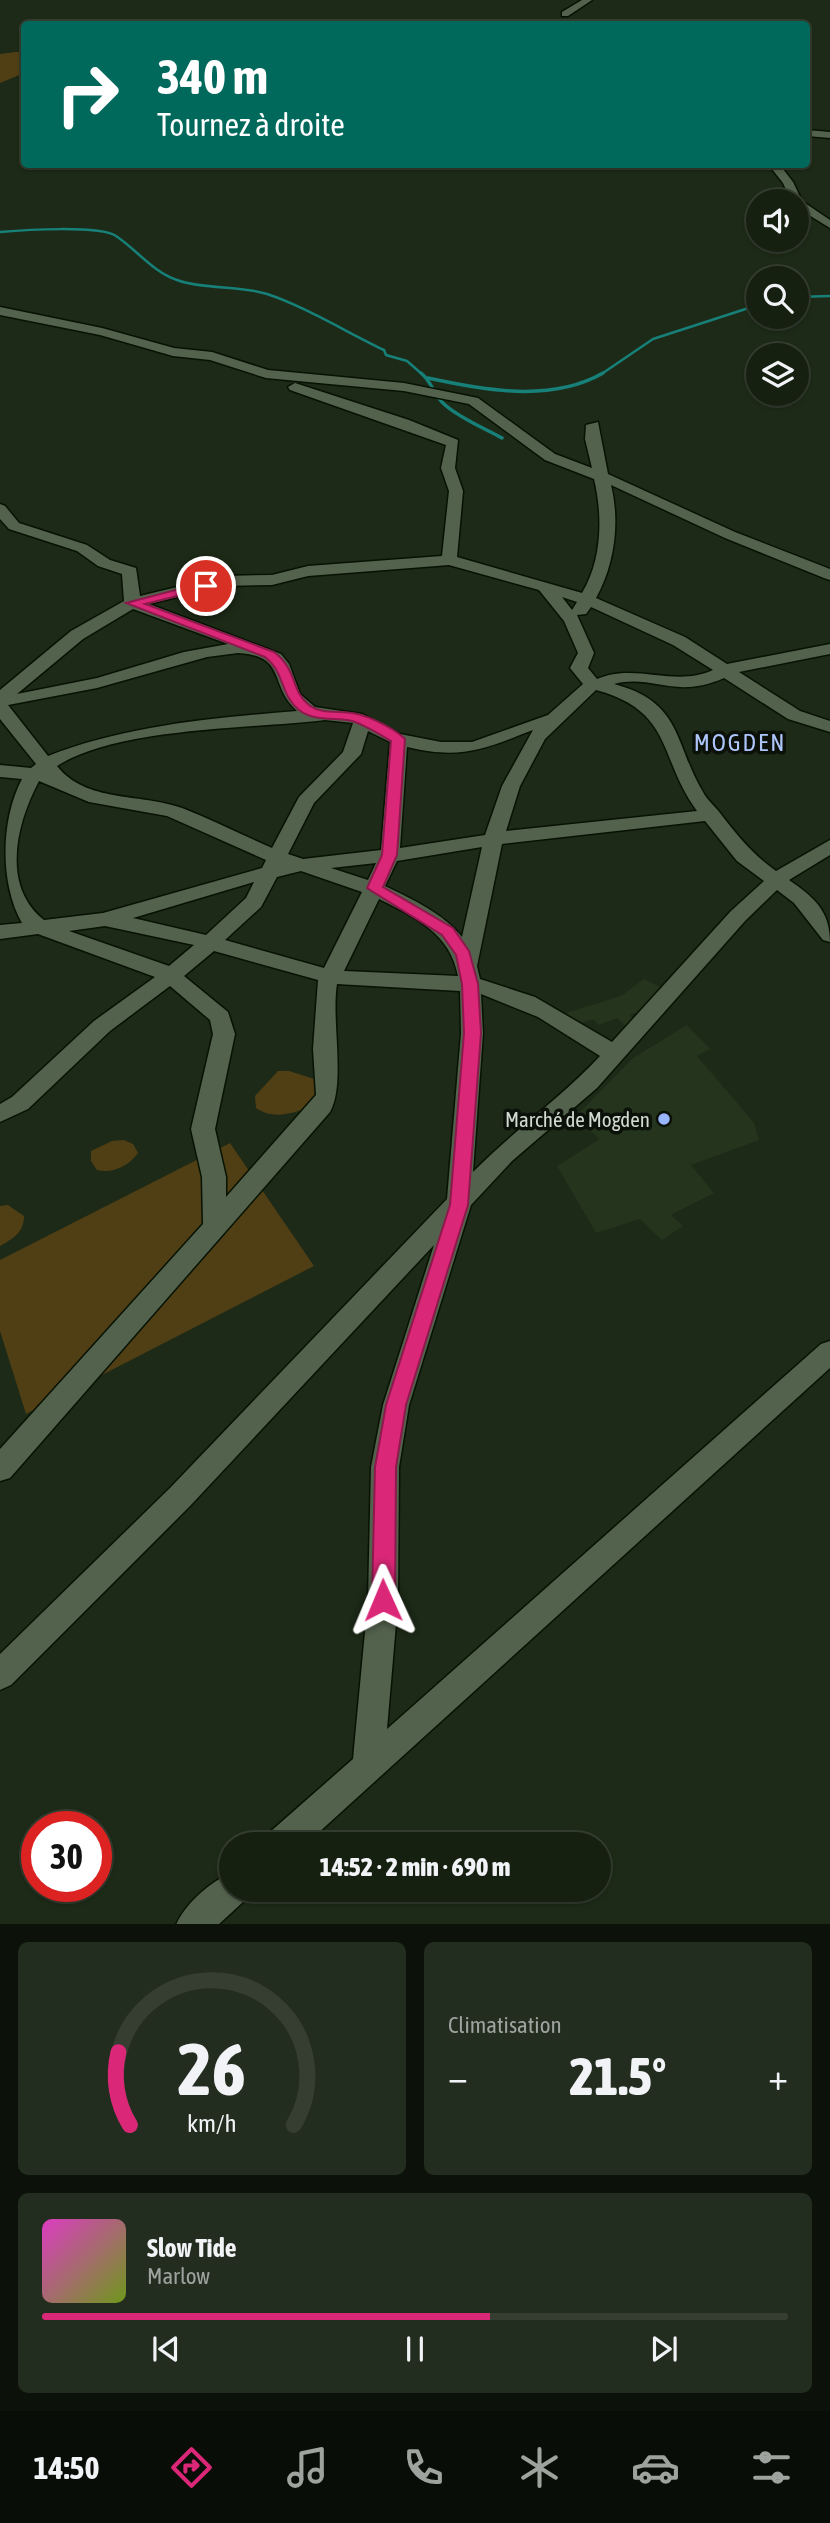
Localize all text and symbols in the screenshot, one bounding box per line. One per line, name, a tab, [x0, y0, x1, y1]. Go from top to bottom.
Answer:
text: 340 m	[157, 48, 268, 104]
icon: right	[42, 49, 133, 140]
text: Tournez à droite	[157, 106, 345, 143]
map controls	[746, 189, 809, 406]
button: sound	[746, 189, 809, 252]
button: search	[746, 266, 809, 329]
button: layers	[746, 343, 809, 406]
pin	[176, 556, 236, 616]
icon: arrive	[187, 567, 225, 605]
district label: MOGDEN	[694, 729, 786, 756]
place label: Marché de Mogden	[505, 1107, 650, 1131]
marker: Marché de Mogden	[656, 1111, 672, 1127]
position arrow	[346, 1563, 420, 1637]
speed limit sign: 30	[21, 1811, 112, 1902]
text: 14:52 · 2 min · 690 m	[320, 1852, 510, 1882]
text: Climatisation	[448, 2012, 562, 2038]
text: 26	[178, 2027, 246, 2110]
text: 21.5°	[570, 2046, 666, 2106]
text: −	[448, 2055, 468, 2098]
text: +	[768, 2055, 788, 2098]
text: km/h	[187, 2108, 237, 2136]
text: Slow Tide	[147, 2233, 237, 2263]
text: Marlow	[147, 2263, 210, 2289]
icon: previous	[147, 2330, 185, 2368]
icon: pause	[396, 2330, 434, 2368]
icon: next	[645, 2330, 683, 2368]
icon: directions	[167, 2443, 216, 2492]
icon: music	[283, 2443, 332, 2492]
icon: phone	[399, 2443, 448, 2492]
icon: climate	[515, 2443, 564, 2492]
icon: car	[631, 2443, 680, 2492]
icon: filters	[747, 2443, 796, 2492]
text: 14:50	[34, 2449, 99, 2486]

